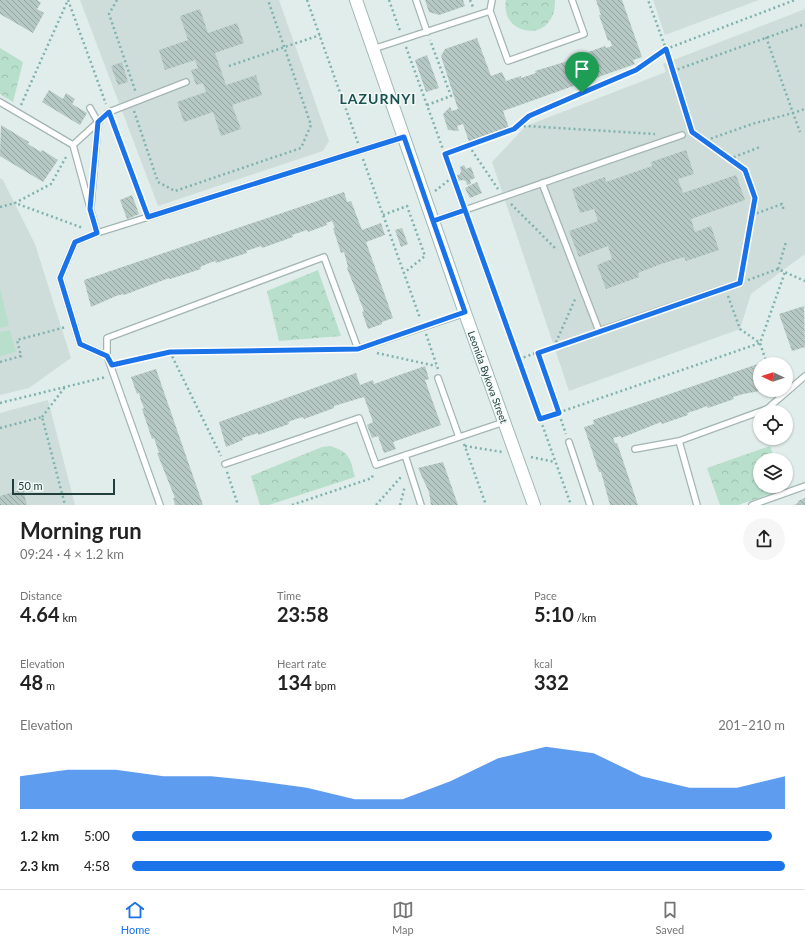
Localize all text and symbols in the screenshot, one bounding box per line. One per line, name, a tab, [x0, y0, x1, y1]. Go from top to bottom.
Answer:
pin	[565, 52, 599, 93]
icon: arrive	[571, 58, 593, 80]
district label: LAZURNYI	[340, 90, 416, 107]
street label: Leonida Bykova Street	[466, 329, 510, 425]
north arrow	[753, 357, 793, 397]
map controls	[753, 357, 793, 493]
button: locate	[753, 405, 793, 445]
button: layers	[753, 453, 793, 493]
scale bar	[12, 477, 115, 496]
text: 50 m	[18, 479, 43, 492]
text: Morning run	[20, 517, 142, 544]
button: share	[743, 518, 785, 560]
text: 09:24 · 4 × 1.2 km	[20, 546, 124, 562]
text: Distance	[20, 589, 62, 602]
text: Time	[277, 589, 301, 602]
text: Pace	[534, 589, 557, 602]
text: 4.64	[20, 602, 60, 626]
text: 23:58	[277, 602, 329, 626]
text: 5:10	[534, 602, 574, 626]
text: km	[60, 611, 77, 624]
text: /km	[574, 611, 596, 624]
text: Elevation	[20, 657, 65, 670]
text: Heart rate	[277, 657, 326, 670]
text: kcal	[534, 657, 553, 670]
text: 48	[20, 670, 43, 694]
text: 134	[277, 670, 312, 694]
text: 332	[534, 670, 569, 694]
text: m	[43, 679, 55, 692]
text: bpm	[312, 679, 336, 692]
text: Elevation	[20, 717, 73, 733]
text: 201–210 m	[718, 717, 785, 733]
text: 1.2 km	[20, 828, 59, 844]
text: 5:00	[84, 828, 110, 844]
text: 2.3 km	[20, 858, 59, 874]
text: 4:58	[84, 858, 110, 874]
tab: Home	[121, 899, 150, 936]
tab: Map	[392, 899, 414, 936]
tab: Saved	[655, 899, 684, 936]

